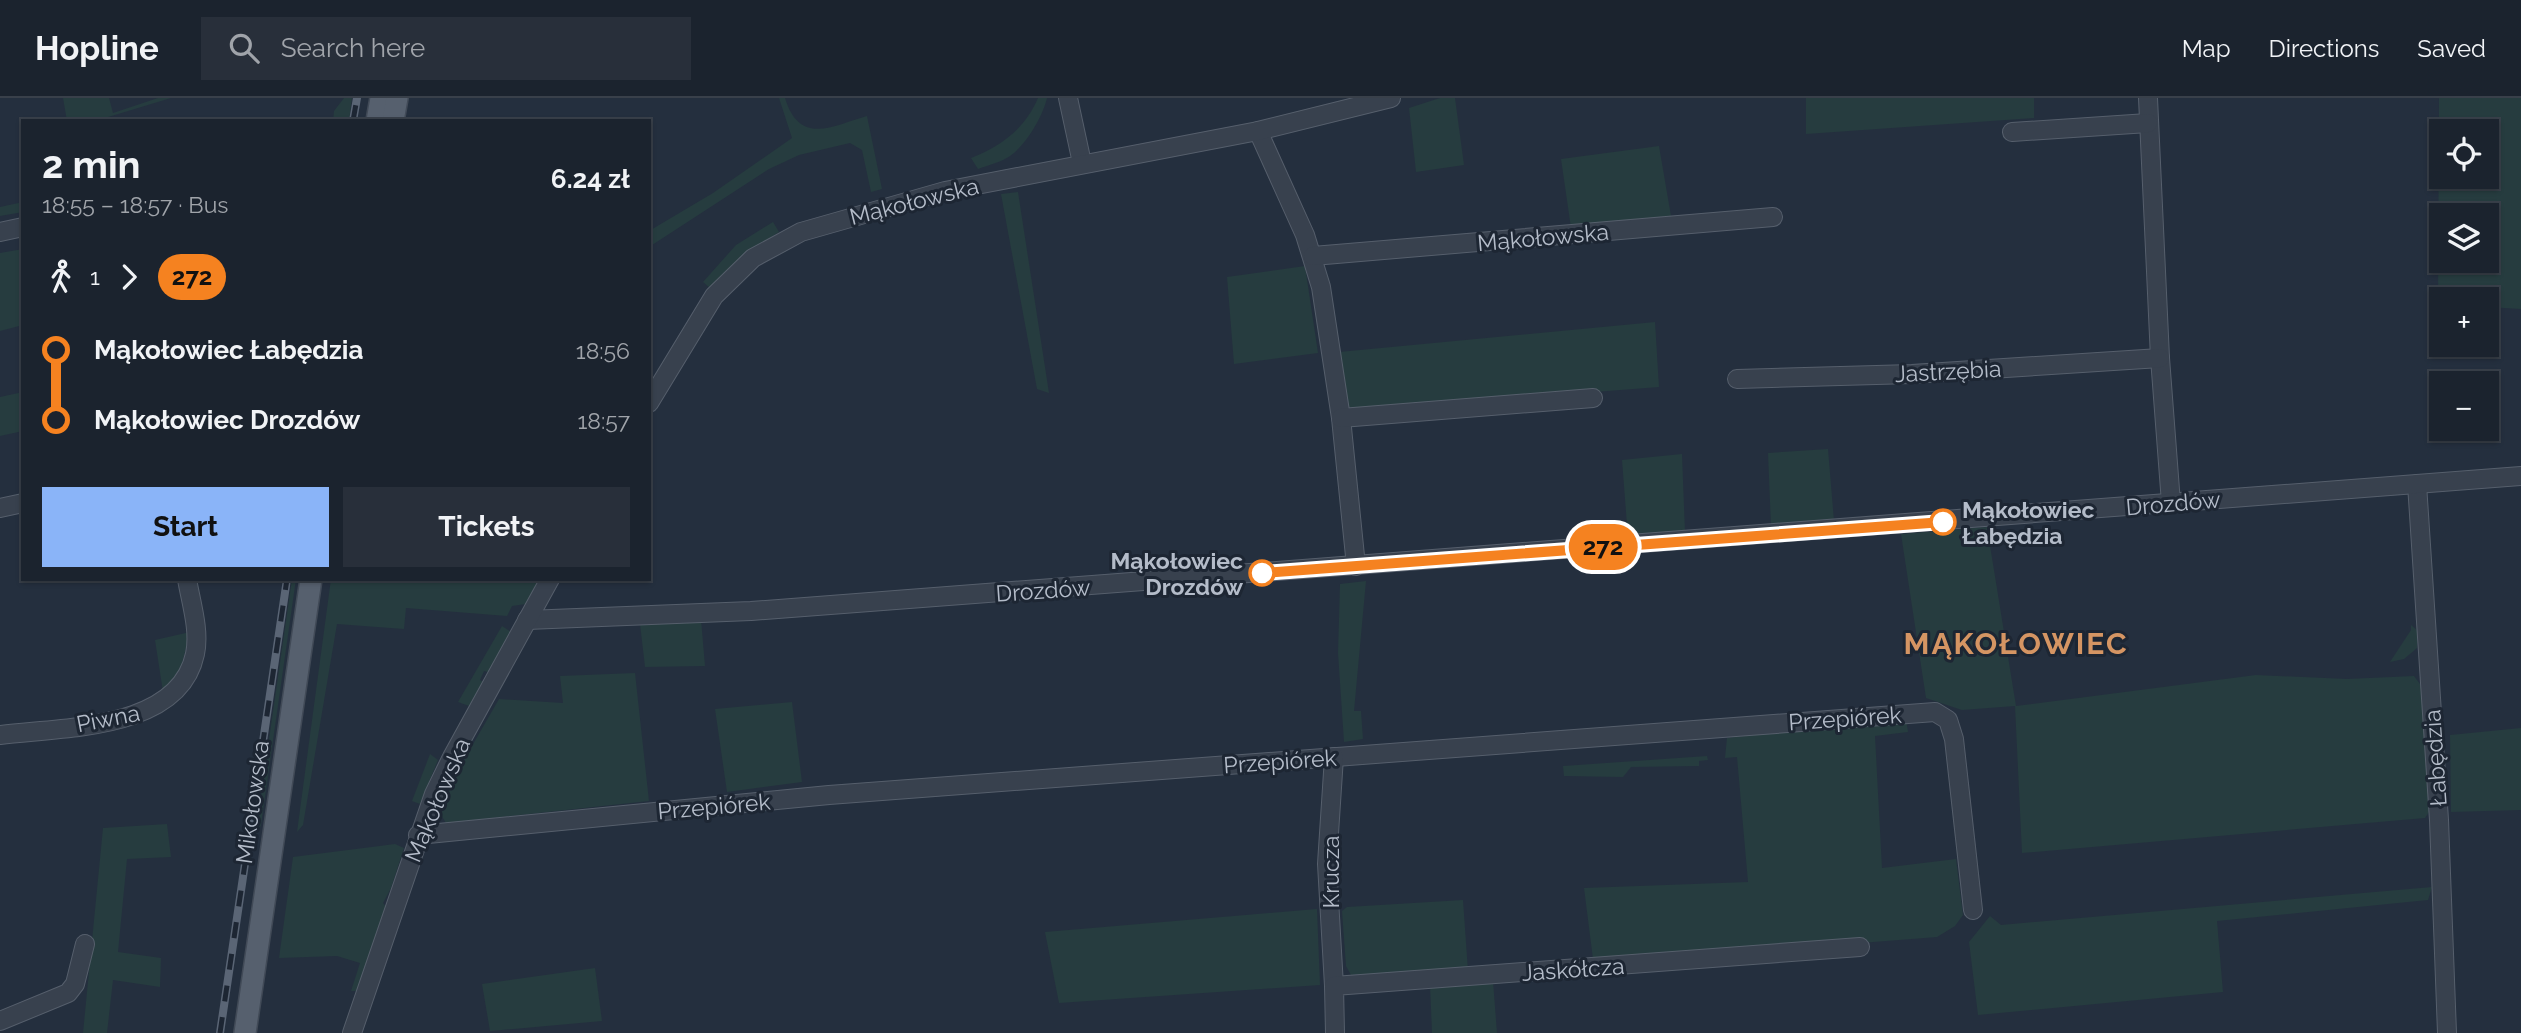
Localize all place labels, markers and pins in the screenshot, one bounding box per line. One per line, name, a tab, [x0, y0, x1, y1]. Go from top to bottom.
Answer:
place label: Mąkołowiec Łabędzia	[1961, 496, 2094, 549]
marker: Mąkołowiec Łabędzia	[1930, 509, 1956, 535]
place label: Mąkołowiec Drozdów	[1111, 547, 1244, 600]
marker: Mąkołowiec Drozdów	[1249, 560, 1275, 586]

